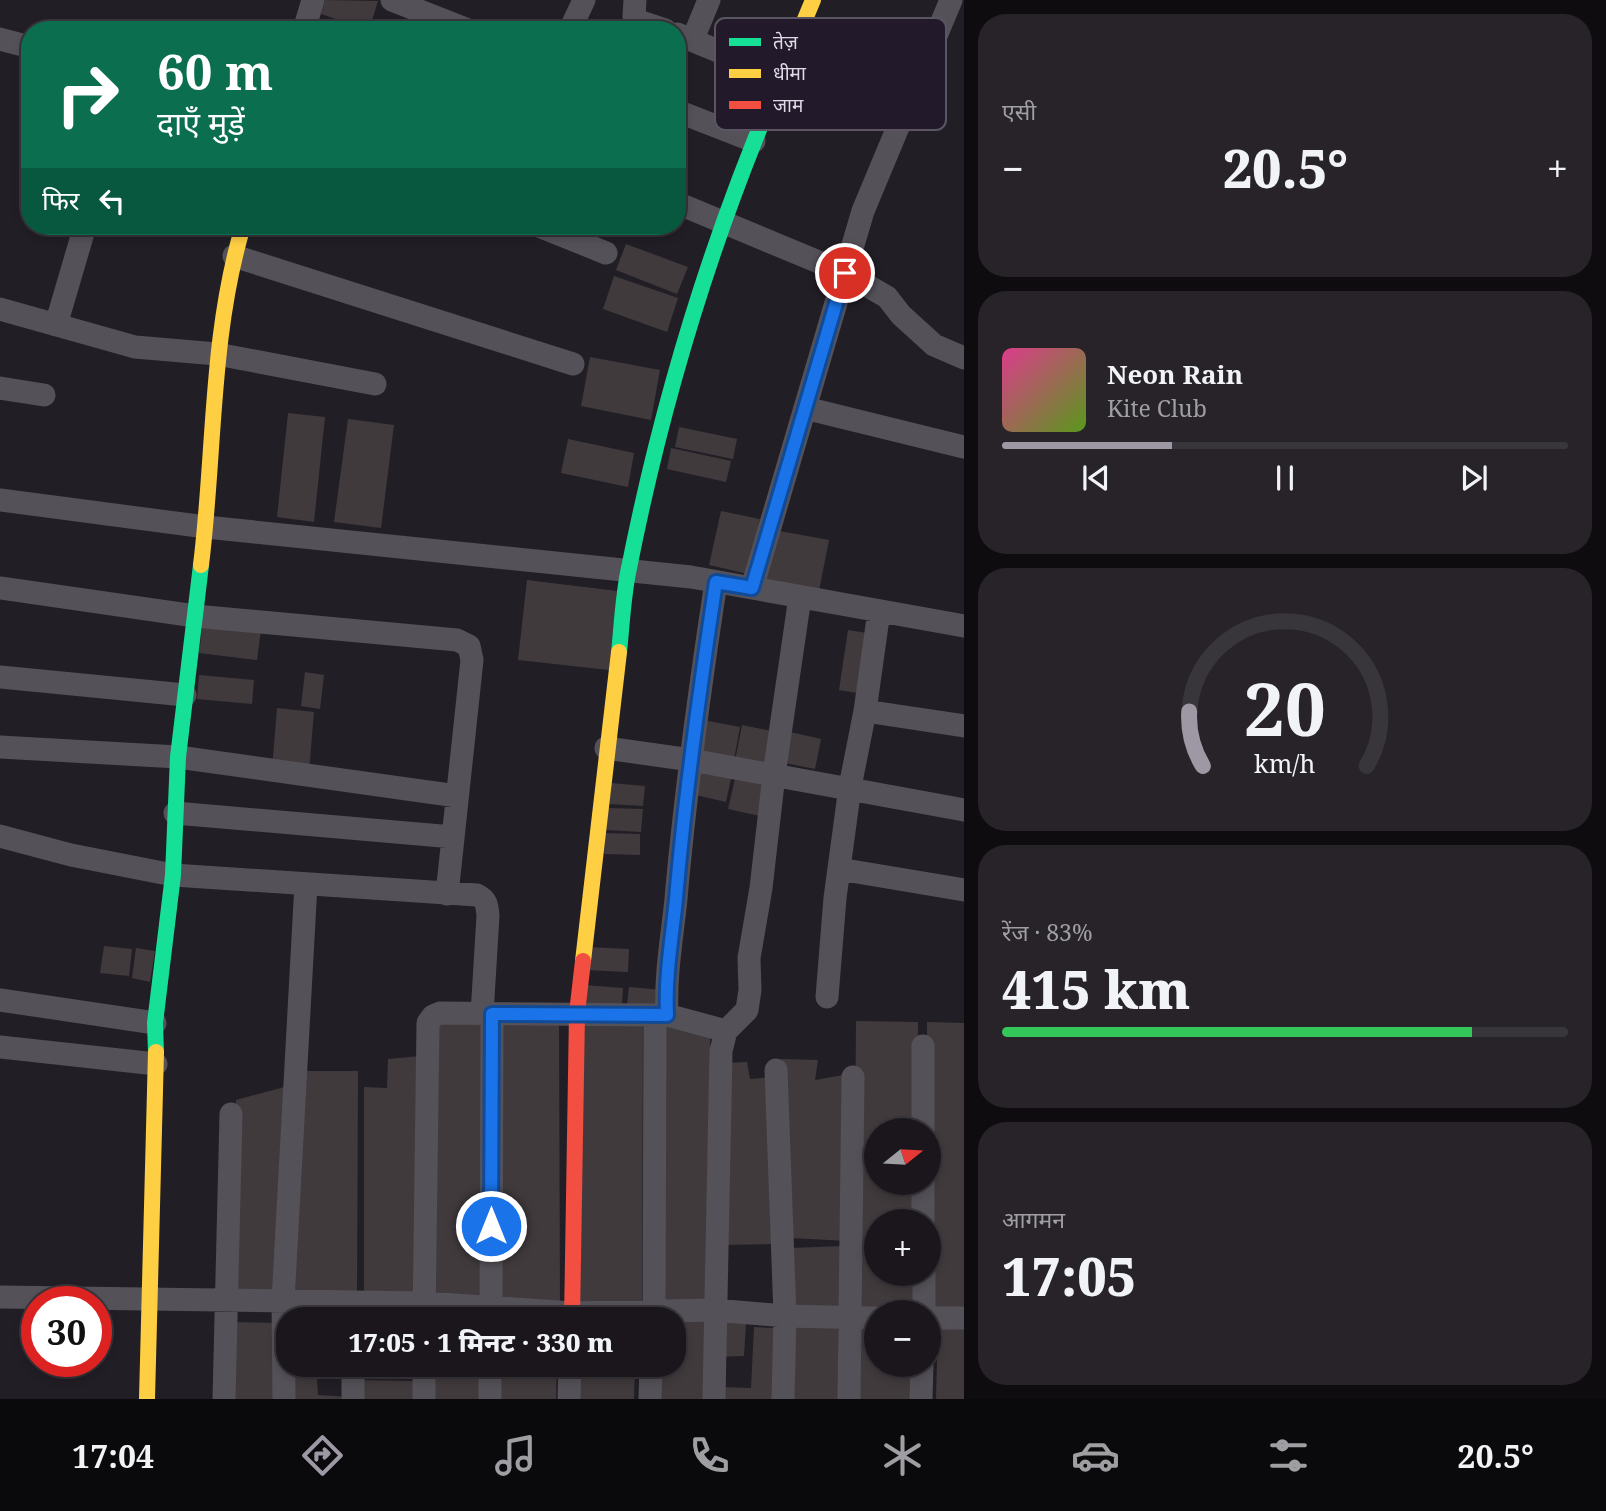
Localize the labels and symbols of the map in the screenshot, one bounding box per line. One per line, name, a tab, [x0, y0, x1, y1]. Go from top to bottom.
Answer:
legend	[715, 18, 946, 130]
text: तेज़	[773, 29, 799, 55]
text: धीमा	[773, 60, 807, 86]
text: जाम	[773, 92, 804, 118]
pin	[815, 243, 875, 303]
north arrow	[864, 1118, 942, 1195]
position arrow	[454, 1189, 528, 1263]
speed limit sign: 30	[21, 1286, 112, 1377]

